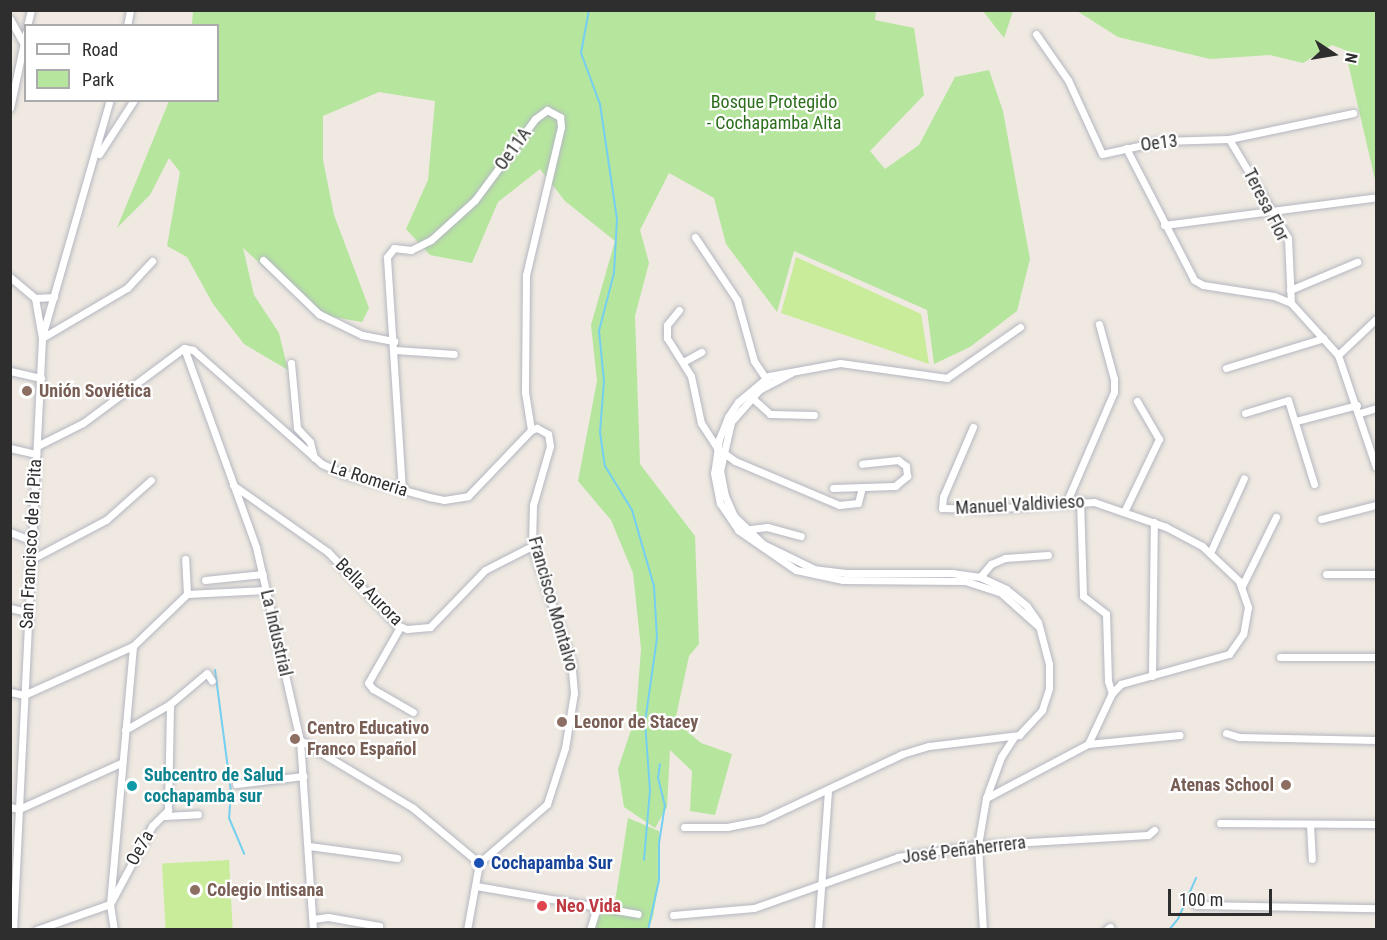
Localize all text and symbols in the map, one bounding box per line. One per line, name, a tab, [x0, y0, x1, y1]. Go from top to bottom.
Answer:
legend	[24, 24, 219, 102]
north arrow	[1303, 24, 1363, 84]
text: Road	[82, 39, 118, 60]
text: N	[1341, 51, 1361, 65]
text: Park	[82, 69, 114, 90]
park label: Bosque Protegido - Cochapamba Alta	[707, 92, 841, 134]
street label: Oe11A	[490, 123, 536, 175]
street label: Oe13	[1139, 130, 1179, 156]
street label: Teresa Flor	[1238, 165, 1294, 245]
place label: Unión Soviética	[39, 380, 151, 402]
marker: Unión Soviética	[20, 384, 34, 398]
street label: La Romeria	[328, 456, 410, 502]
street label: San Francisco de la Pita	[16, 458, 46, 630]
street label: Manuel Valdivieso	[955, 491, 1085, 519]
street label: Francisco Montalvo	[523, 534, 583, 674]
street label: Bella Aurora	[331, 554, 407, 630]
street label: La Industrial	[256, 588, 296, 678]
place label: Leonor de Stacey	[574, 711, 698, 733]
marker: Leonor de Stacey	[555, 715, 569, 729]
place label: Centro Educativo Franco Español	[307, 718, 429, 760]
marker: Centro Educativo Franco Español	[288, 732, 302, 746]
place label: Subcentro de Salud cochapamba sur	[144, 765, 284, 808]
place label: Atenas School	[1170, 774, 1274, 796]
marker: Atenas School	[1279, 778, 1293, 792]
marker: Subcentro de Salud cochapamba sur	[125, 779, 139, 793]
street label: Oe7a	[122, 827, 158, 869]
street label: José Peñaherrera	[901, 832, 1027, 868]
place label: Cochapamba Sur	[491, 852, 613, 874]
marker: Cochapamba Sur	[472, 856, 486, 870]
scale bar	[1171, 877, 1274, 915]
place label: Colegio Intisana	[207, 879, 324, 901]
marker: Colegio Intisana	[188, 883, 202, 897]
text: 100 m	[1179, 889, 1223, 910]
place label: Neo Vida	[556, 895, 621, 917]
marker: Neo Vida	[533, 897, 551, 915]

